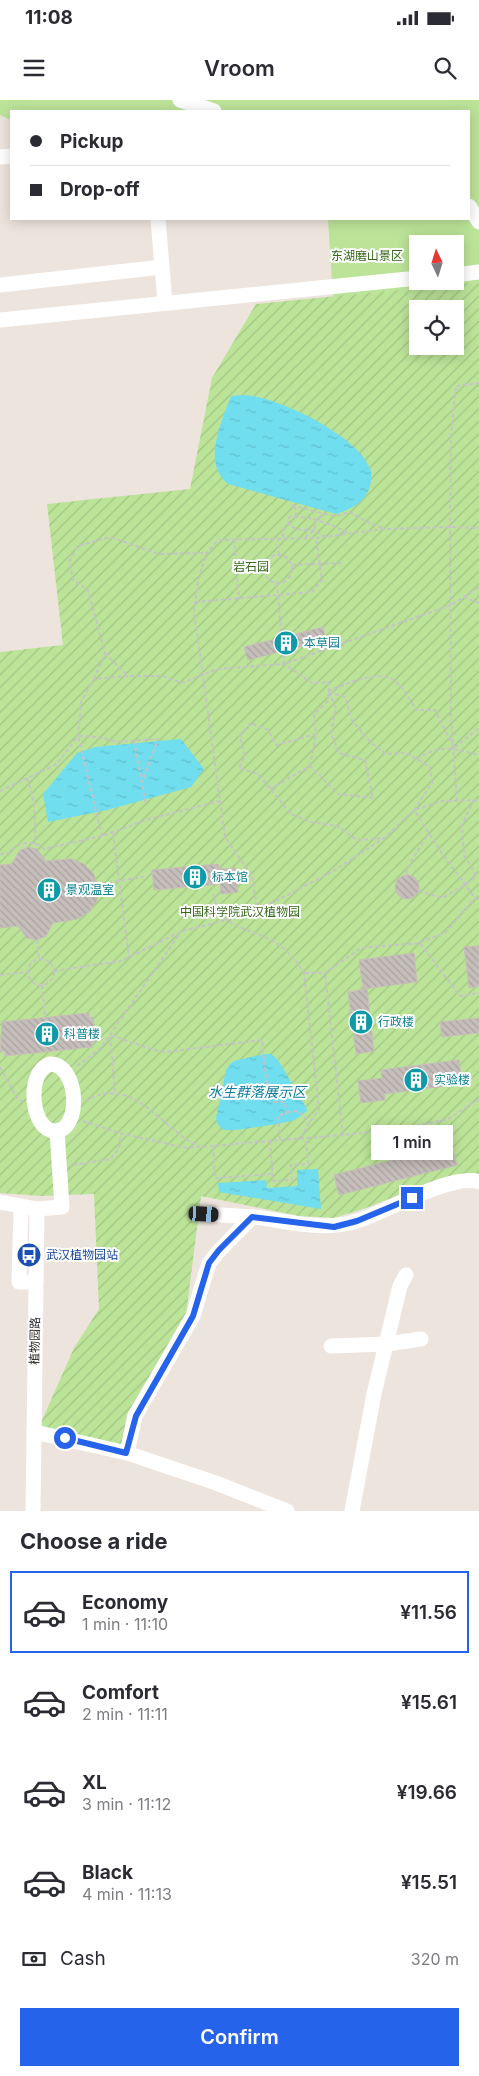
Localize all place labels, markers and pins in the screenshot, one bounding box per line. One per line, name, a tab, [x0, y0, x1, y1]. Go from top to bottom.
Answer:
building icon: 本草园	[273, 630, 299, 656]
place label: 本草园	[304, 635, 340, 650]
building icon: 标本馆	[182, 864, 208, 890]
place label: 标本馆	[212, 869, 248, 884]
building icon: 景观温室	[36, 877, 62, 903]
place label: 景观温室	[66, 882, 114, 897]
building icon: 行政楼	[348, 1009, 374, 1035]
place label: 行政楼	[378, 1014, 414, 1029]
building icon: 科普楼	[34, 1021, 60, 1047]
place label: 科普楼	[64, 1026, 100, 1041]
building icon: 实验楼	[403, 1067, 429, 1093]
place label: 实验楼	[434, 1072, 470, 1087]
bus stop icon: 武汉植物园站	[16, 1242, 42, 1268]
place label: 武汉植物园站	[46, 1247, 118, 1262]

